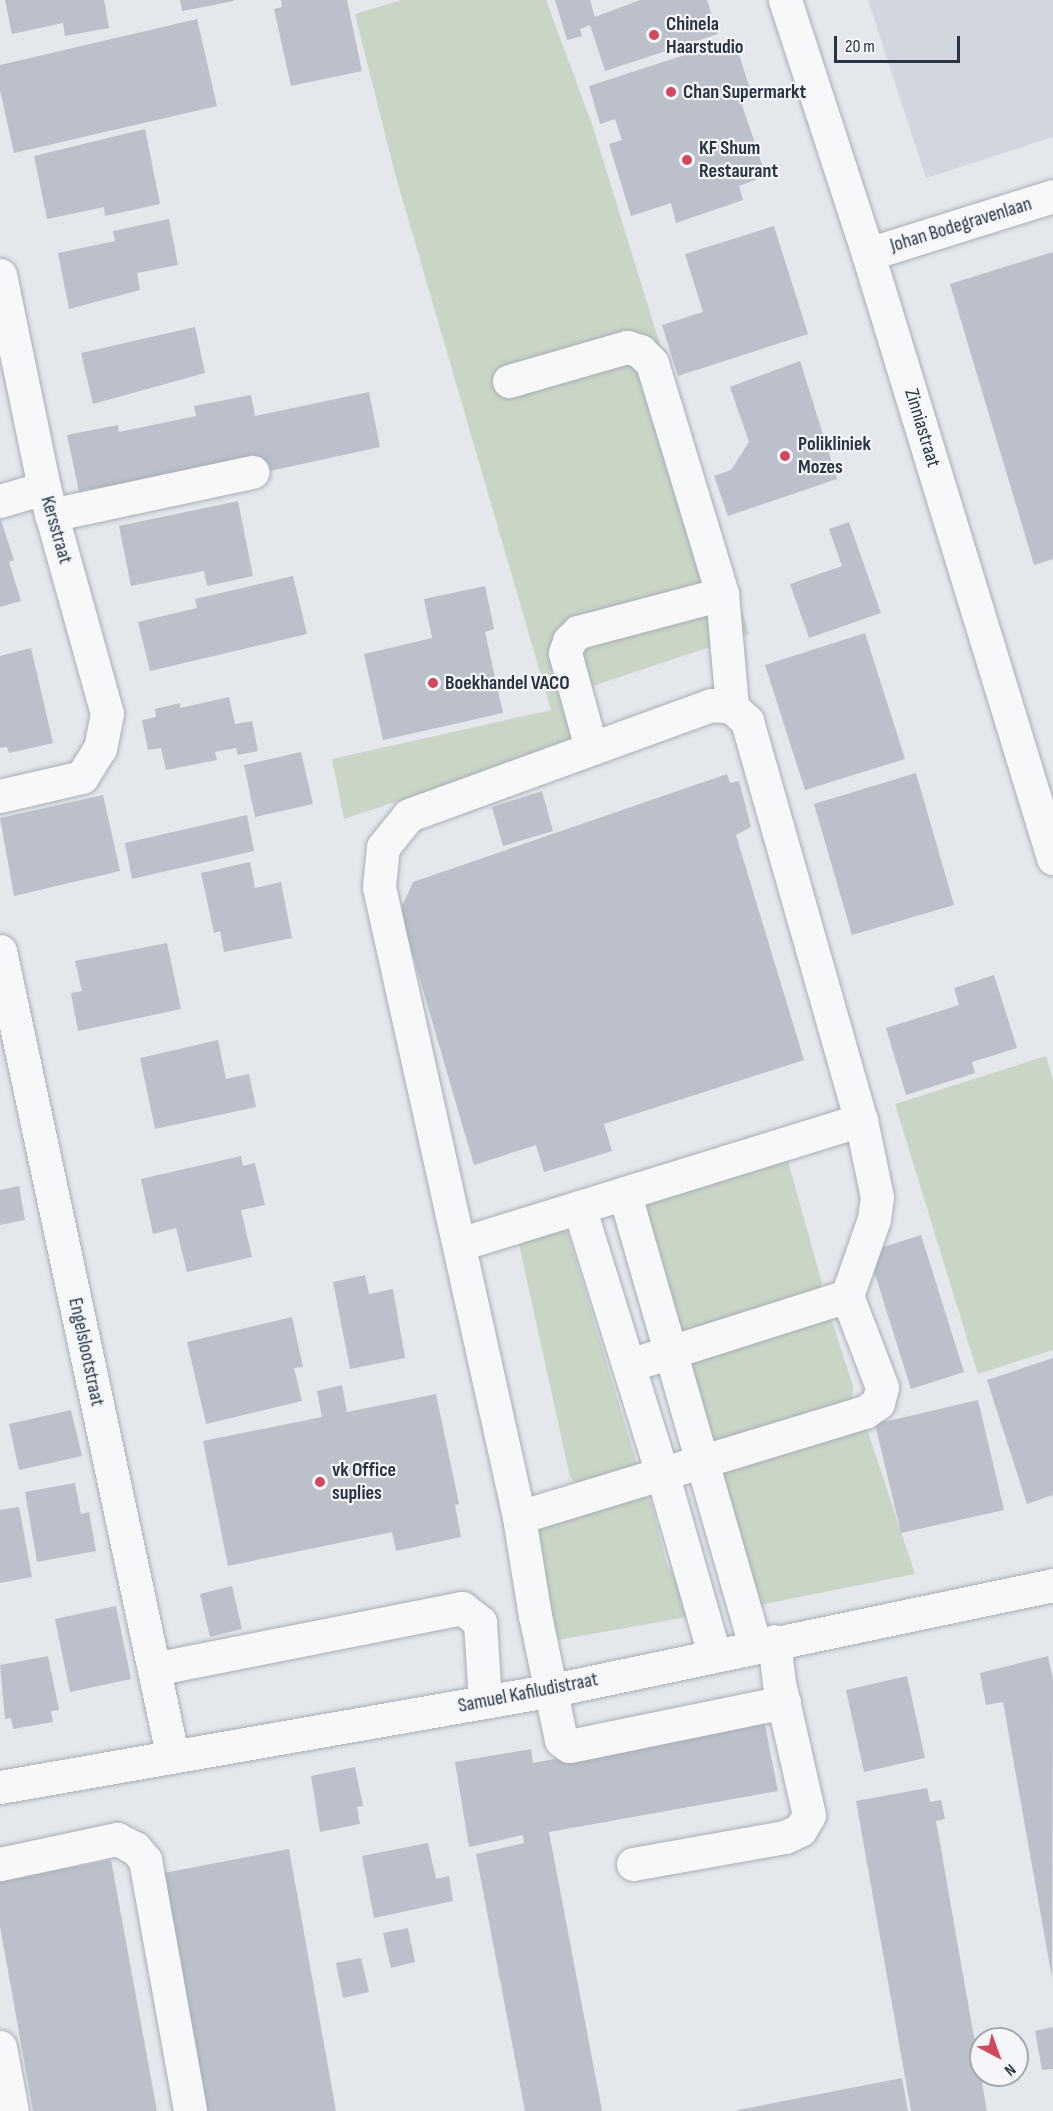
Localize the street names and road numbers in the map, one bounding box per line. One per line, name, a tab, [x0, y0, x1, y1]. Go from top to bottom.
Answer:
street label: Johan Bodegravenlaan	[887, 192, 1035, 258]
street label: Zinniastraat	[899, 386, 945, 470]
street label: Kersstraat	[35, 493, 77, 567]
street label: Engelslootstraat	[63, 1296, 109, 1408]
street label: Samuel Kafiludistraat	[456, 1668, 600, 1718]

